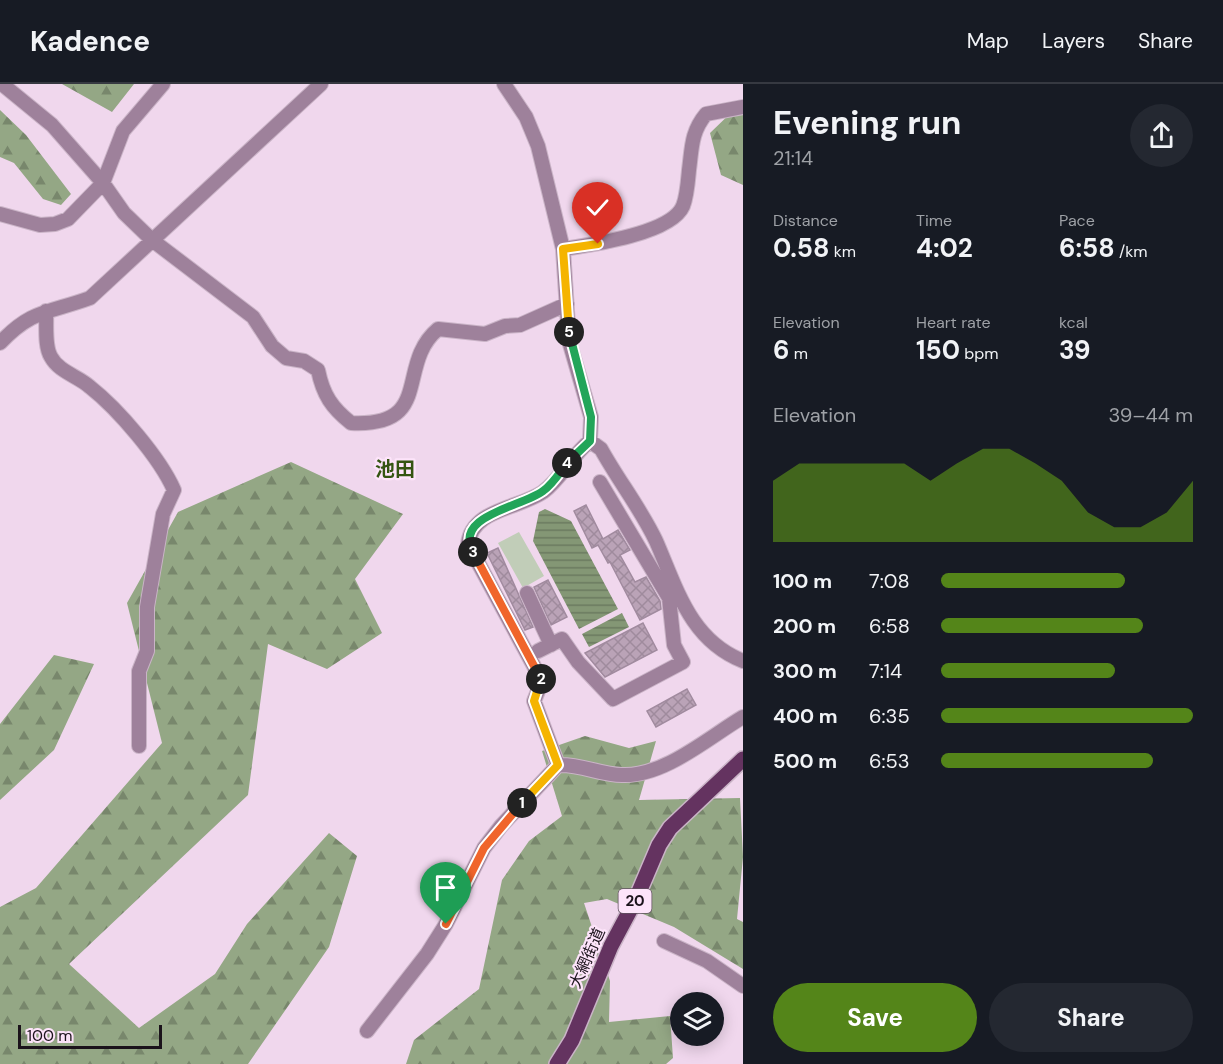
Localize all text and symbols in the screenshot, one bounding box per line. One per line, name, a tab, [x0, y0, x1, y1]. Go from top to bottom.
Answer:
text: Kadence	[30, 23, 150, 60]
text: Map	[967, 27, 1009, 55]
text: Layers	[1042, 27, 1105, 55]
text: Share	[1138, 27, 1193, 55]
text: Evening run	[773, 101, 961, 144]
button: share	[1130, 104, 1193, 167]
text: 21:14	[773, 145, 813, 171]
pin	[572, 182, 623, 244]
icon: check	[581, 191, 614, 224]
text: Distance	[773, 210, 838, 231]
text: Time	[916, 210, 952, 231]
text: Pace	[1059, 210, 1095, 231]
text: 0.58	[773, 231, 829, 265]
text: 4:02	[916, 231, 973, 265]
text: 6:58	[1059, 231, 1115, 265]
text: km	[829, 241, 856, 262]
text: /km	[1115, 241, 1148, 262]
text: Elevation	[773, 312, 840, 333]
text: Heart rate	[916, 312, 991, 333]
text: kcal	[1059, 312, 1088, 333]
pin: 5	[554, 317, 584, 347]
text: 5	[564, 321, 574, 342]
text: 6	[773, 333, 789, 367]
text: 150	[916, 333, 960, 367]
text: 39	[1059, 333, 1091, 367]
text: m	[789, 343, 808, 364]
text: bpm	[960, 343, 999, 364]
text: Elevation	[773, 402, 856, 428]
text: 39–44 m	[1108, 402, 1193, 428]
pin: 4	[552, 448, 582, 478]
text: 4	[562, 452, 572, 473]
district label: 池田	[375, 456, 415, 482]
pin: 3	[458, 537, 488, 567]
text: 3	[468, 541, 478, 562]
text: 100 m	[773, 568, 832, 594]
text: 7:08	[869, 568, 910, 594]
text: 200 m	[773, 613, 836, 639]
text: 6:58	[869, 613, 910, 639]
text: 300 m	[773, 658, 837, 684]
text: 7:14	[869, 658, 902, 684]
pin: 2	[526, 664, 556, 694]
text: 2	[536, 668, 546, 689]
text: 400 m	[773, 703, 838, 729]
text: 6:35	[869, 703, 910, 729]
text: 500 m	[773, 748, 837, 774]
text: 6:53	[869, 748, 910, 774]
pin: 1	[507, 788, 537, 818]
text: 1	[519, 792, 525, 813]
pin	[420, 862, 471, 924]
icon: arrive	[429, 871, 462, 904]
road number: 20	[618, 889, 652, 913]
street label: 大網街道	[564, 924, 610, 992]
button: Save	[773, 983, 977, 1052]
button: Share	[989, 983, 1193, 1052]
map controls	[670, 992, 724, 1046]
button: layers	[670, 992, 724, 1046]
scale bar	[18, 1022, 162, 1050]
text: 100 m	[27, 1025, 72, 1046]

